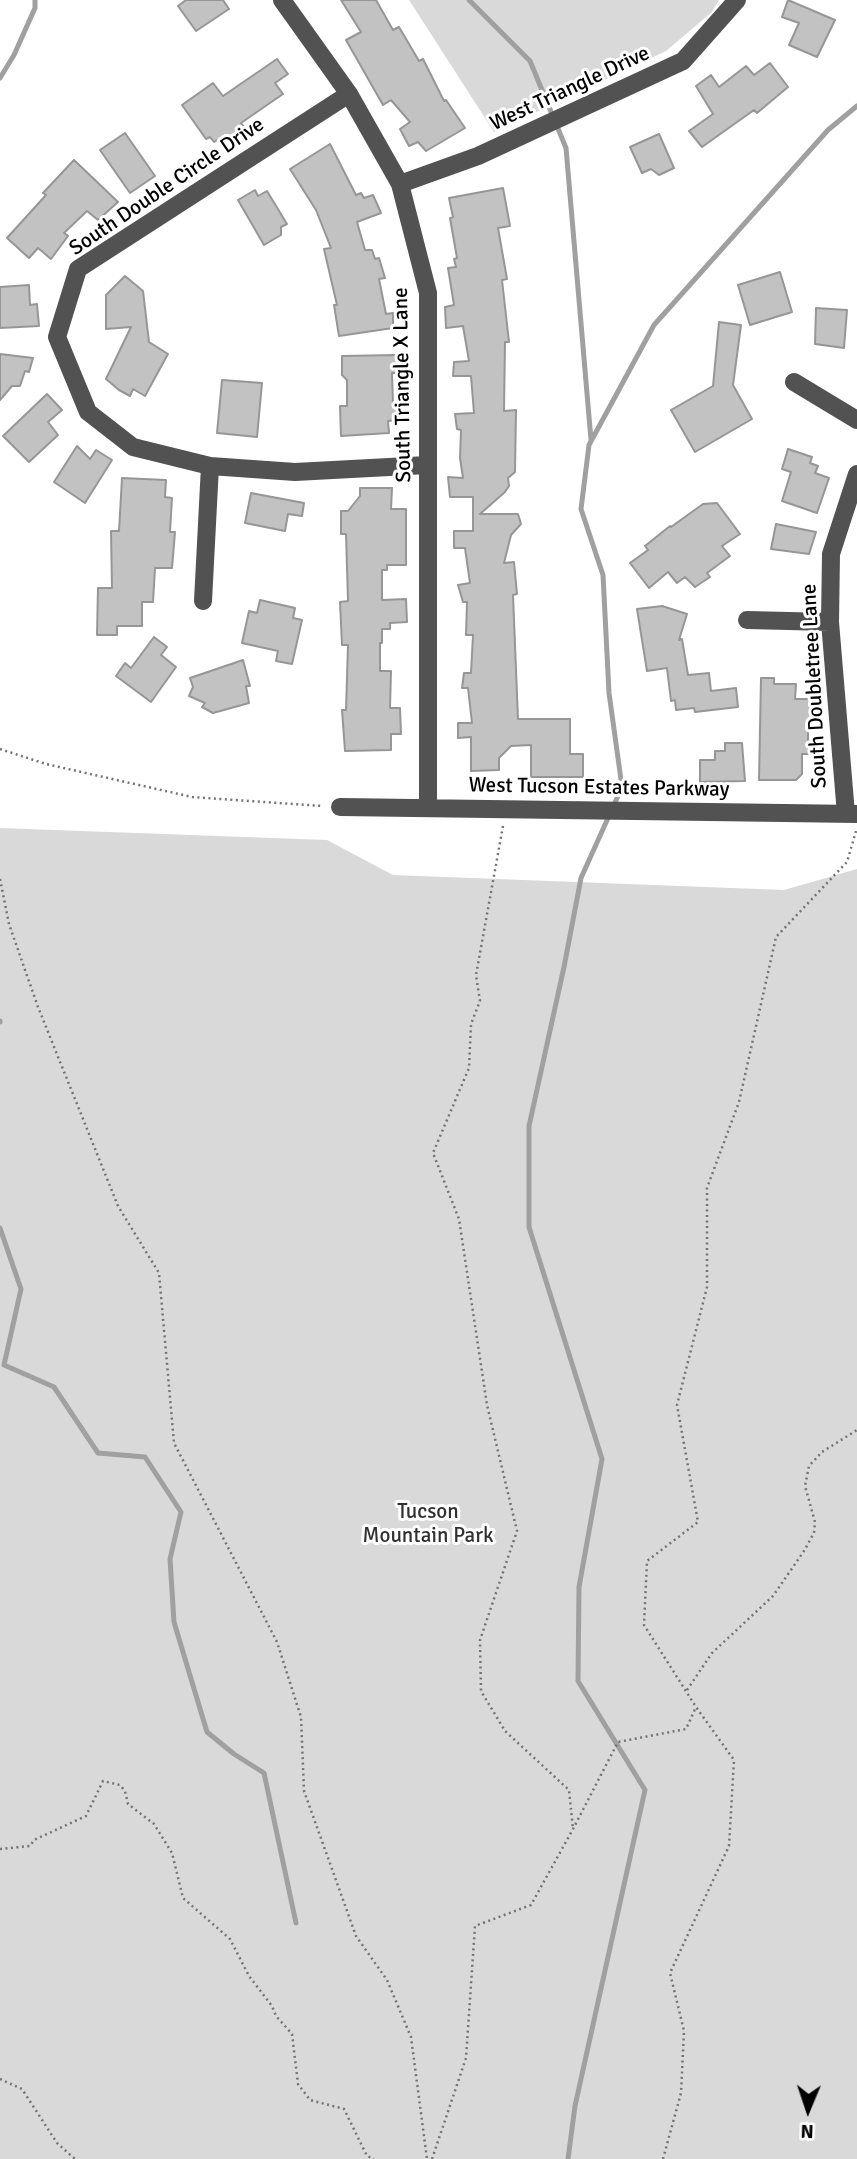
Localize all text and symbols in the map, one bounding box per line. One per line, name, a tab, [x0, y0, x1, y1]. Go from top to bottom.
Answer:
street label: West Triangle Drive	[486, 41, 654, 137]
street label: South Double Circle Drive	[65, 112, 269, 262]
street label: South Triangle X Lane	[389, 287, 417, 483]
street label: South Doubletree Lane	[797, 583, 833, 789]
street label: West Tucson Estates Parkway	[468, 773, 730, 803]
park label: Tucson Mountain Park	[363, 1499, 493, 1549]
north arrow	[773, 2075, 843, 2145]
text: N	[800, 2119, 814, 2143]

